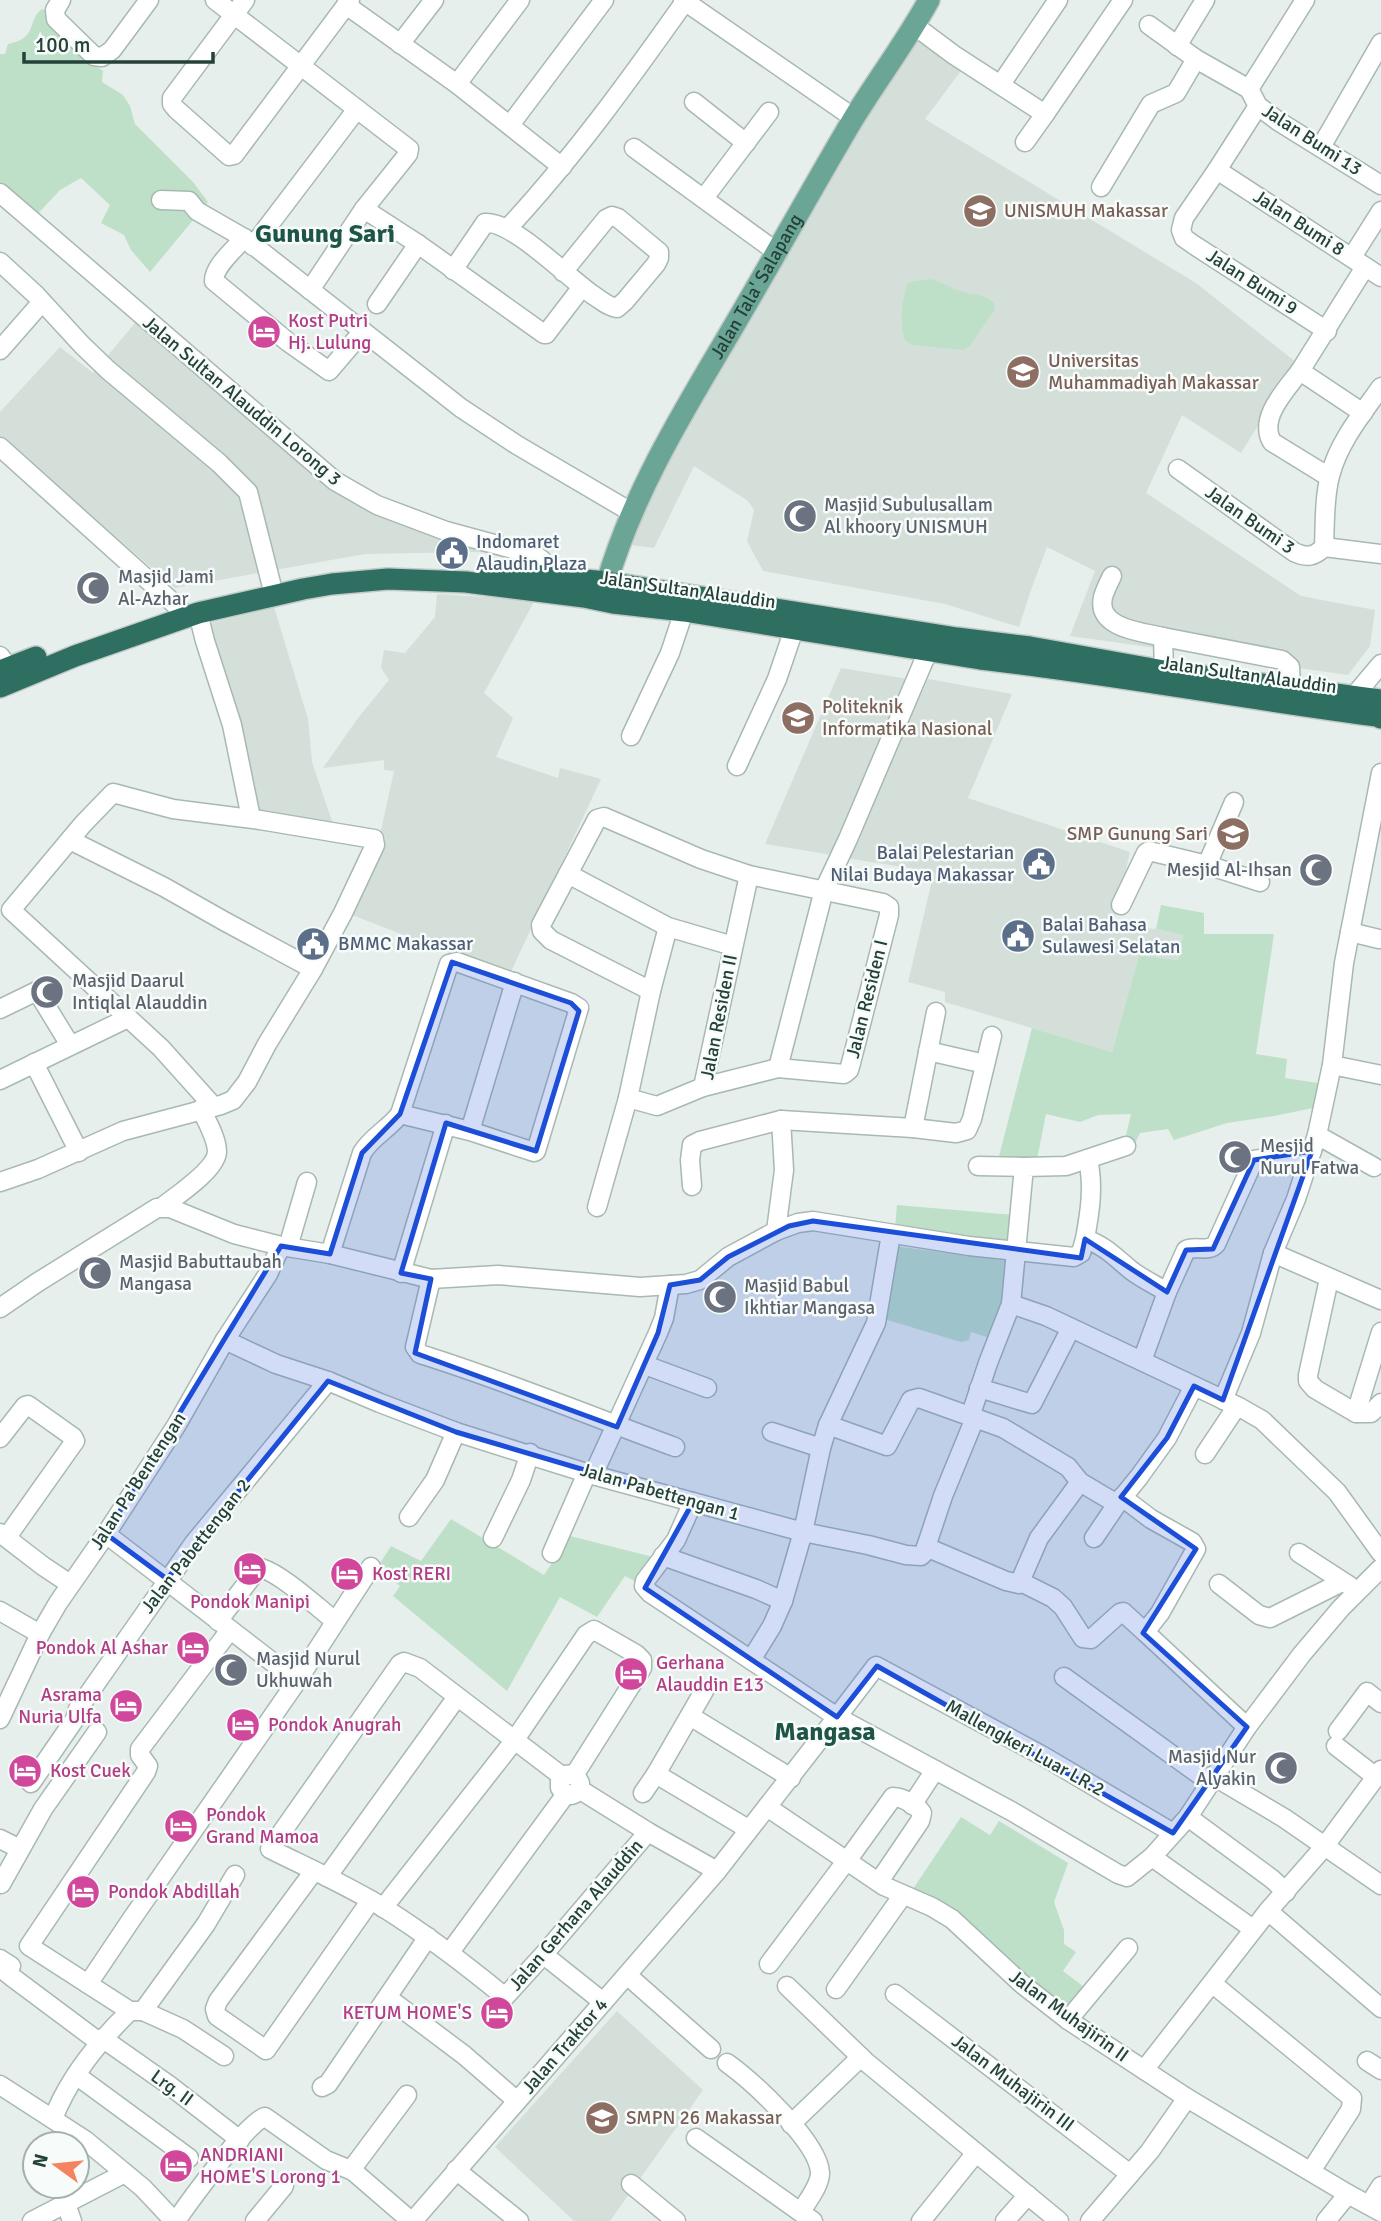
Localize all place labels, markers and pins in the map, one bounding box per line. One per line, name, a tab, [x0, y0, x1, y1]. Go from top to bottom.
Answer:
school or university icon: UNISMUH Makassar	[961, 192, 999, 230]
place label: UNISMUH Makassar	[1004, 199, 1168, 223]
place label: Kost Putri Hj. Lulung	[288, 309, 371, 355]
hotel icon: Kost Putri Hj. Lulung	[245, 313, 283, 351]
place label: Universitas Muhammadiyah Makassar	[1048, 349, 1259, 395]
school or university icon: Universitas Muhammadiyah Makassar	[1004, 353, 1042, 391]
place label: Masjid Subulusallam Al khoory UNISMUH	[824, 493, 993, 539]
mosque icon: Masjid Subulusallam Al khoory UNISMUH	[781, 497, 819, 535]
place label: Indomaret Alaudin Plaza	[476, 530, 587, 576]
public building icon: Indomaret Alaudin Plaza	[433, 534, 471, 572]
place label: Masjid Jami Al-Azhar	[118, 565, 214, 611]
mosque icon: Masjid Jami Al-Azhar	[74, 569, 112, 607]
place label: Politeknik Informatika Nasional	[822, 695, 992, 741]
school or university icon: Politeknik Informatika Nasional	[779, 699, 817, 737]
school or university icon: SMP Gunung Sari	[1214, 815, 1252, 853]
place label: SMP Gunung Sari	[1067, 822, 1208, 846]
place label: Balai Pelestarian Nilai Budaya Makassar	[830, 841, 1014, 887]
public building icon: Balai Pelestarian Nilai Budaya Makassar	[1020, 845, 1058, 883]
mosque icon: Mesjid Al-Ihsan	[1297, 851, 1335, 889]
place label: Mesjid Al-Ihsan	[1166, 858, 1292, 882]
place label: Balai Bahasa Sulawesi Selatan	[1042, 913, 1180, 959]
public building icon: Balai Bahasa Sulawesi Selatan	[999, 917, 1037, 955]
public building icon: BMMC Makassar	[294, 925, 332, 963]
place label: BMMC Makassar	[338, 932, 473, 956]
place label: Masjid Daarul Intiqlal Alauddin	[72, 969, 208, 1015]
mosque icon: Masjid Daarul Intiqlal Alauddin	[28, 973, 66, 1011]
place label: Mesjid Nurul Fatwa	[1260, 1134, 1359, 1180]
mosque icon: Mesjid Nurul Fatwa	[1216, 1138, 1254, 1176]
place label: Masjid Babuttaubah Mangasa	[119, 1250, 282, 1296]
mosque icon: Masjid Babuttaubah Mangasa	[76, 1254, 114, 1292]
place label: Masjid Babul Ikhtiar Mangasa	[744, 1274, 875, 1320]
mosque icon: Masjid Babul Ikhtiar Mangasa	[701, 1278, 739, 1316]
hotel icon: Pondok Manipi	[231, 1550, 269, 1588]
hotel icon: Kost RERI	[328, 1555, 366, 1593]
place label: Kost RERI	[372, 1562, 451, 1586]
place label: Pondok Manipi	[190, 1590, 310, 1614]
hotel icon: Pondok Al Ashar	[174, 1629, 212, 1667]
place label: Pondok Al Ashar	[36, 1636, 168, 1660]
place label: Masjid Nurul Ukhuwah	[256, 1647, 360, 1693]
mosque icon: Masjid Nurul Ukhuwah	[212, 1651, 250, 1689]
place label: Gerhana Alauddin E13	[656, 1651, 764, 1697]
hotel icon: Gerhana Alauddin E13	[612, 1655, 650, 1693]
place label: Asrama Nuria Ulfa	[18, 1683, 102, 1729]
hotel icon: Asrama Nuria Ulfa	[107, 1687, 145, 1725]
hotel icon: Pondok Anugrah	[224, 1706, 262, 1744]
place label: Pondok Anugrah	[268, 1713, 401, 1737]
place label: Masjid Nur Alyakin	[1168, 1745, 1256, 1791]
mosque icon: Masjid Nur Alyakin	[1262, 1749, 1300, 1787]
hotel icon: Kost Cuek	[6, 1752, 44, 1790]
place label: Kost Cuek	[50, 1759, 131, 1783]
place label: Pondok Grand Mamoa	[206, 1803, 319, 1849]
hotel icon: Pondok Grand Mamoa	[162, 1807, 200, 1845]
hotel icon: Pondok Abdillah	[64, 1873, 102, 1911]
place label: Pondok Abdillah	[108, 1880, 240, 1904]
hotel icon: KETUM HOME'S	[478, 1994, 516, 2032]
place label: KETUM HOME'S	[343, 2001, 472, 2025]
school or university icon: SMPN 26 Makassar	[583, 2099, 621, 2137]
place label: SMPN 26 Makassar	[626, 2106, 782, 2130]
place label: ANDRIANI HOME'S Lorong 1	[200, 2143, 341, 2189]
hotel icon: ANDRIANI HOME'S Lorong 1	[157, 2147, 195, 2185]

